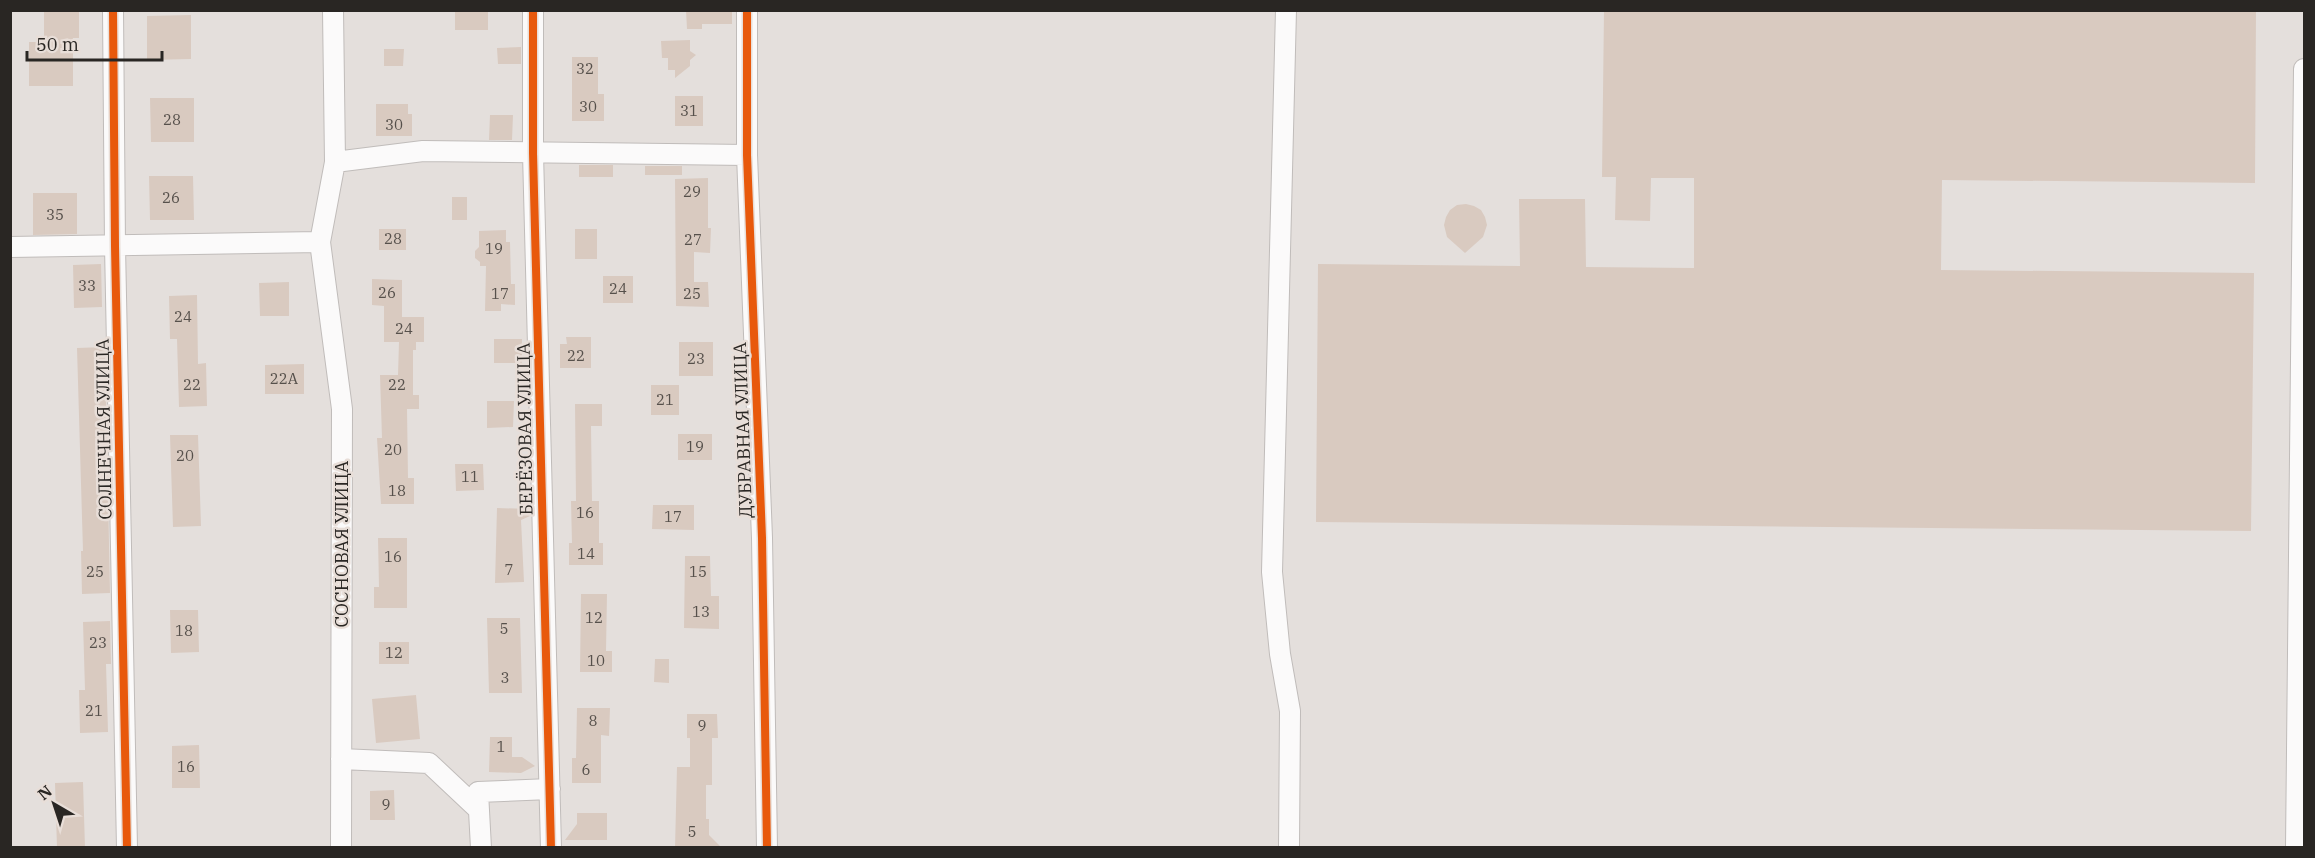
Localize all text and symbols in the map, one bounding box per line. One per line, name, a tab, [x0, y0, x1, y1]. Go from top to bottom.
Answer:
scale bar	[27, 24, 162, 62]
text: 50 m	[36, 33, 79, 56]
house number: 32	[576, 59, 594, 78]
house number: 30	[579, 97, 597, 116]
house number: 31	[680, 101, 698, 120]
house number: 28	[163, 110, 181, 129]
house number: 30	[385, 115, 403, 134]
house number: 29	[683, 182, 701, 201]
house number: 26	[162, 188, 180, 207]
house number: 35	[46, 205, 64, 224]
house number: 28	[384, 229, 402, 248]
house number: 27	[684, 230, 702, 249]
house number: 19	[485, 239, 503, 258]
house number: 33	[78, 276, 96, 295]
house number: 24	[609, 279, 627, 298]
house number: 26	[378, 283, 396, 302]
house number: 17	[491, 284, 509, 303]
house number: 25	[683, 284, 701, 303]
house number: 24	[174, 307, 192, 326]
house number: 24	[395, 319, 413, 338]
street label: СОЛНЕЧНАЯ УЛИЦА	[90, 338, 117, 520]
street label: ДУБРАВНАЯ УЛИЦА	[728, 341, 757, 518]
street label: БЕРЁЗОВАЯ УЛИЦА	[511, 342, 538, 516]
house number: 22	[567, 346, 585, 365]
house number: 23	[687, 349, 705, 368]
house number: 22А	[270, 369, 299, 388]
house number: 22	[183, 375, 201, 394]
house number: 22	[388, 375, 406, 394]
house number: 21	[656, 390, 674, 409]
house number: 19	[686, 437, 704, 456]
house number: 20	[384, 440, 402, 459]
house number: 20	[176, 446, 194, 465]
street label: СОСНОВАЯ УЛИЦА	[330, 460, 353, 627]
house number: 11	[461, 467, 479, 486]
house number: 18	[388, 481, 406, 500]
house number: 16	[576, 503, 594, 522]
house number: 17	[664, 507, 682, 526]
house number: 14	[577, 544, 595, 563]
house number: 16	[384, 547, 402, 566]
house number: 7	[504, 560, 514, 579]
house number: 25	[86, 562, 104, 581]
house number: 15	[689, 562, 707, 581]
house number: 13	[692, 602, 710, 621]
house number: 12	[585, 608, 603, 627]
house number: 5	[499, 619, 509, 638]
house number: 18	[175, 621, 193, 640]
house number: 23	[89, 633, 107, 652]
house number: 12	[385, 643, 403, 662]
house number: 10	[587, 651, 605, 670]
house number: 3	[500, 668, 510, 687]
house number: 21	[85, 701, 103, 720]
house number: 8	[588, 711, 598, 730]
house number: 9	[697, 716, 707, 735]
house number: 1	[496, 737, 506, 756]
house number: 16	[177, 757, 195, 776]
house number: 6	[581, 760, 591, 779]
north arrow	[24, 774, 84, 834]
text: N	[33, 781, 56, 804]
house number: 9	[381, 795, 391, 814]
house number: 5	[687, 822, 697, 841]

